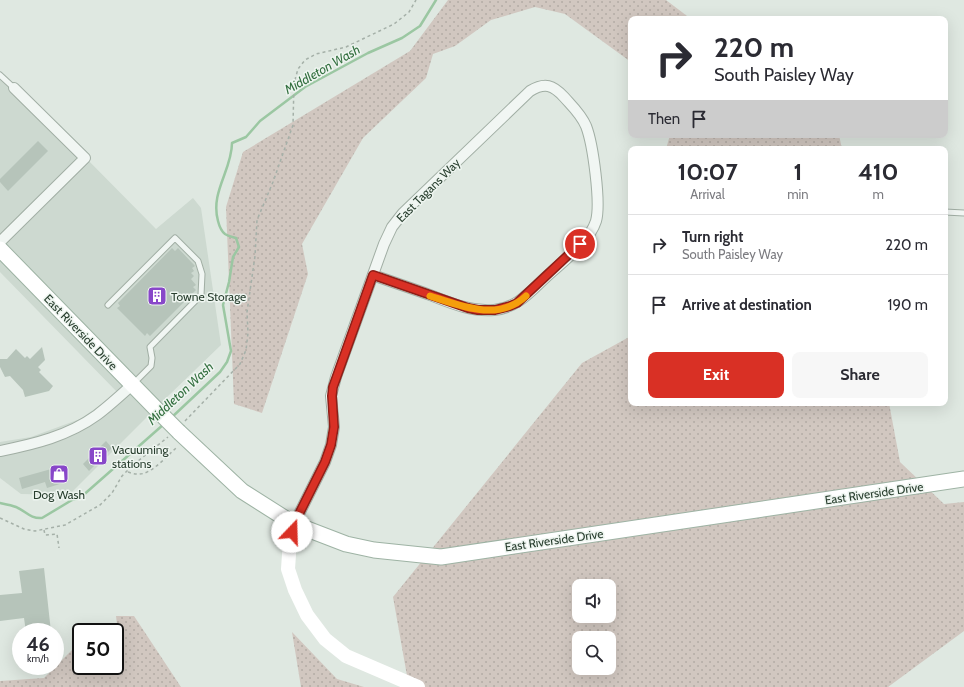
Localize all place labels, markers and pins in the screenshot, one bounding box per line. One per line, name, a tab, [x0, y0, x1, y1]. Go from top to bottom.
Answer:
pin	[563, 227, 597, 261]
building icon: Towne Storage	[146, 285, 168, 307]
place label: Towne Storage	[171, 289, 246, 304]
place label: Vacuuming stations	[112, 442, 169, 471]
building icon: Vacuuming stations	[87, 445, 109, 467]
shop icon: Dog Wash	[48, 463, 70, 485]
place label: Dog Wash	[33, 487, 85, 502]

